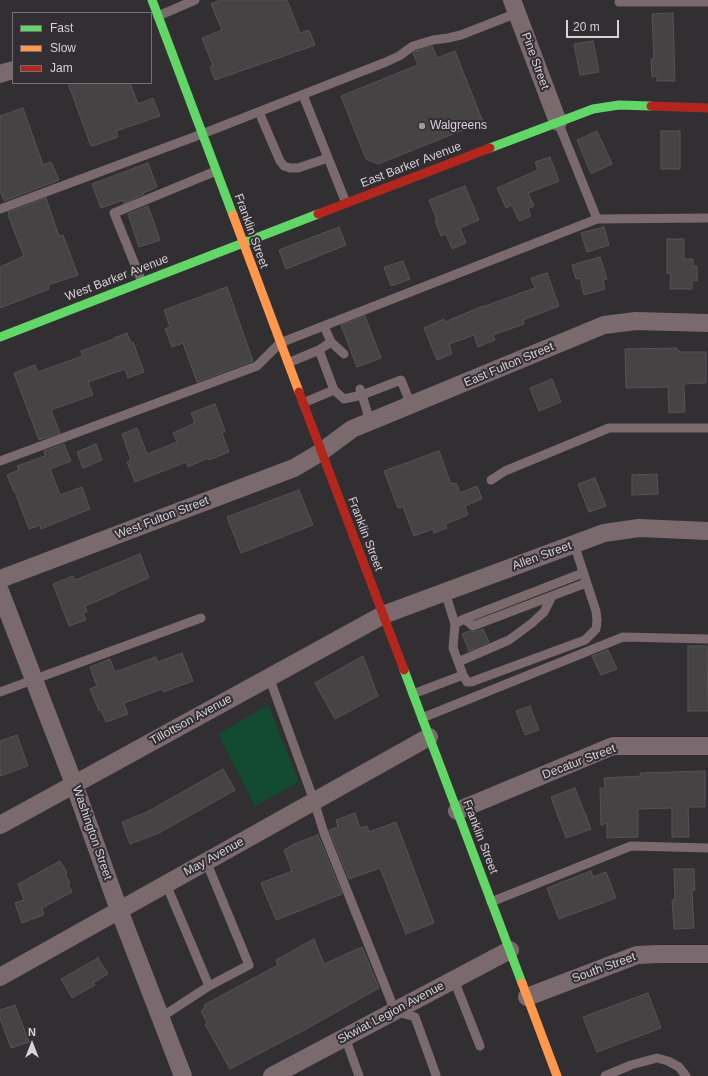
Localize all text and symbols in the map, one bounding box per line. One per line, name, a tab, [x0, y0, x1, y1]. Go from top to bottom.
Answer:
legend	[12, 12, 152, 84]
scale bar	[568, 12, 621, 38]
text: 20 m	[573, 20, 600, 34]
text: Fast	[50, 21, 73, 35]
street label: Pine Street	[518, 31, 552, 91]
text: Slow	[50, 41, 76, 55]
text: Jam	[50, 61, 73, 75]
place label: Walgreens	[430, 119, 487, 133]
marker: Walgreens	[417, 121, 427, 131]
street label: East Barker Avenue	[359, 139, 463, 191]
street label: Franklin Street	[231, 192, 271, 270]
street label: West Barker Avenue	[63, 252, 171, 304]
street label: East Fulton Street	[462, 340, 556, 390]
street label: West Fulton Street	[113, 494, 211, 542]
street label: Franklin Street	[344, 495, 386, 573]
street label: Allen Street	[510, 539, 574, 573]
street label: Tillottson Avenue	[148, 692, 234, 748]
street label: Decatur Street	[540, 741, 618, 783]
street label: Washington Street	[69, 784, 115, 882]
street label: Franklin Street	[459, 798, 501, 876]
street label: May Avenue	[181, 835, 247, 879]
street label: South Street	[570, 950, 638, 986]
street label: Skwiat Legion Avenue	[335, 979, 447, 1047]
north arrow	[12, 1024, 52, 1064]
text: N	[28, 1026, 36, 1038]

